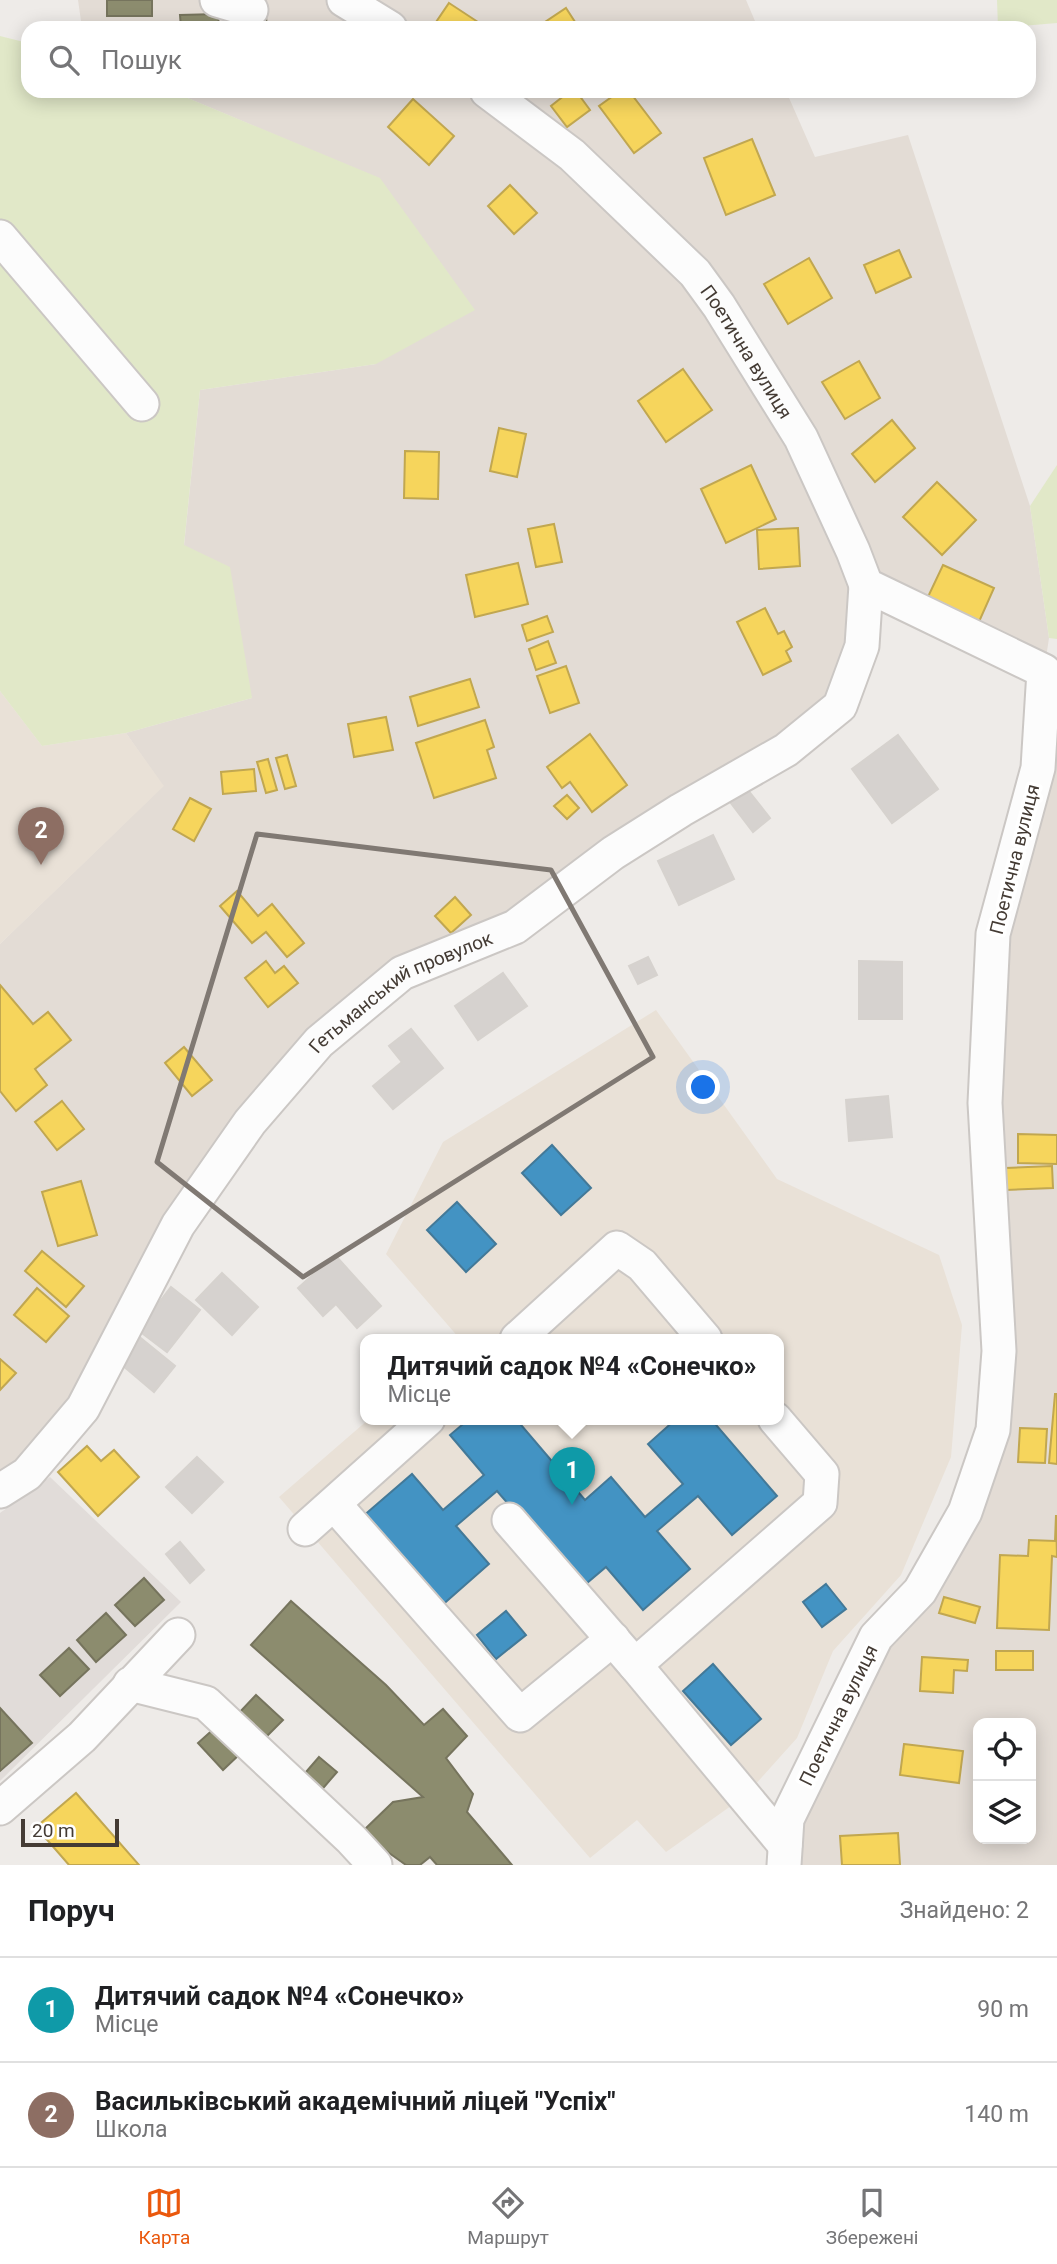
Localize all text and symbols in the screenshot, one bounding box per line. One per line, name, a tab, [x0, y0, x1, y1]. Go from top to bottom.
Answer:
search box	[21, 21, 1036, 98]
icon: search	[45, 41, 83, 79]
text: Пошук	[101, 45, 182, 75]
street label: Поетична вулиця	[695, 280, 797, 423]
street label: Поетична вулиця	[985, 782, 1044, 937]
pin: 2	[18, 807, 64, 865]
street label: Гетьманський провулок	[304, 926, 497, 1058]
your location	[686, 1070, 720, 1104]
popup	[360, 1334, 784, 1425]
text: Дитячий садок №4 «Сонечко»	[387, 1351, 757, 1381]
text: Місце	[387, 1381, 451, 1408]
pin: 1	[549, 1447, 595, 1505]
street label: Поетична вулиця	[794, 1641, 883, 1789]
map controls	[973, 1718, 1036, 1844]
button: locate	[973, 1718, 1036, 1781]
button: layers	[973, 1781, 1036, 1844]
scale bar	[21, 1816, 119, 1848]
text: 20 m	[32, 1819, 75, 1842]
text: Поруч	[28, 1893, 115, 1928]
text: Знайдено: 2	[900, 1897, 1029, 1924]
text: Дитячий садок №4 «Сонечко»	[95, 1981, 464, 2011]
text: 1	[44, 1996, 58, 2023]
text: 90 m	[977, 1996, 1029, 2023]
text: Місце	[95, 2011, 159, 2038]
text: Васильківський академічний ліцей "Успіх"	[95, 2086, 616, 2116]
text: 2	[44, 2101, 58, 2128]
text: 140 m	[964, 2101, 1029, 2128]
text: Школа	[95, 2116, 168, 2143]
tab: Карта	[138, 2184, 190, 2249]
tab: Маршрут	[467, 2184, 549, 2249]
tab: Збережені	[826, 2184, 918, 2249]

